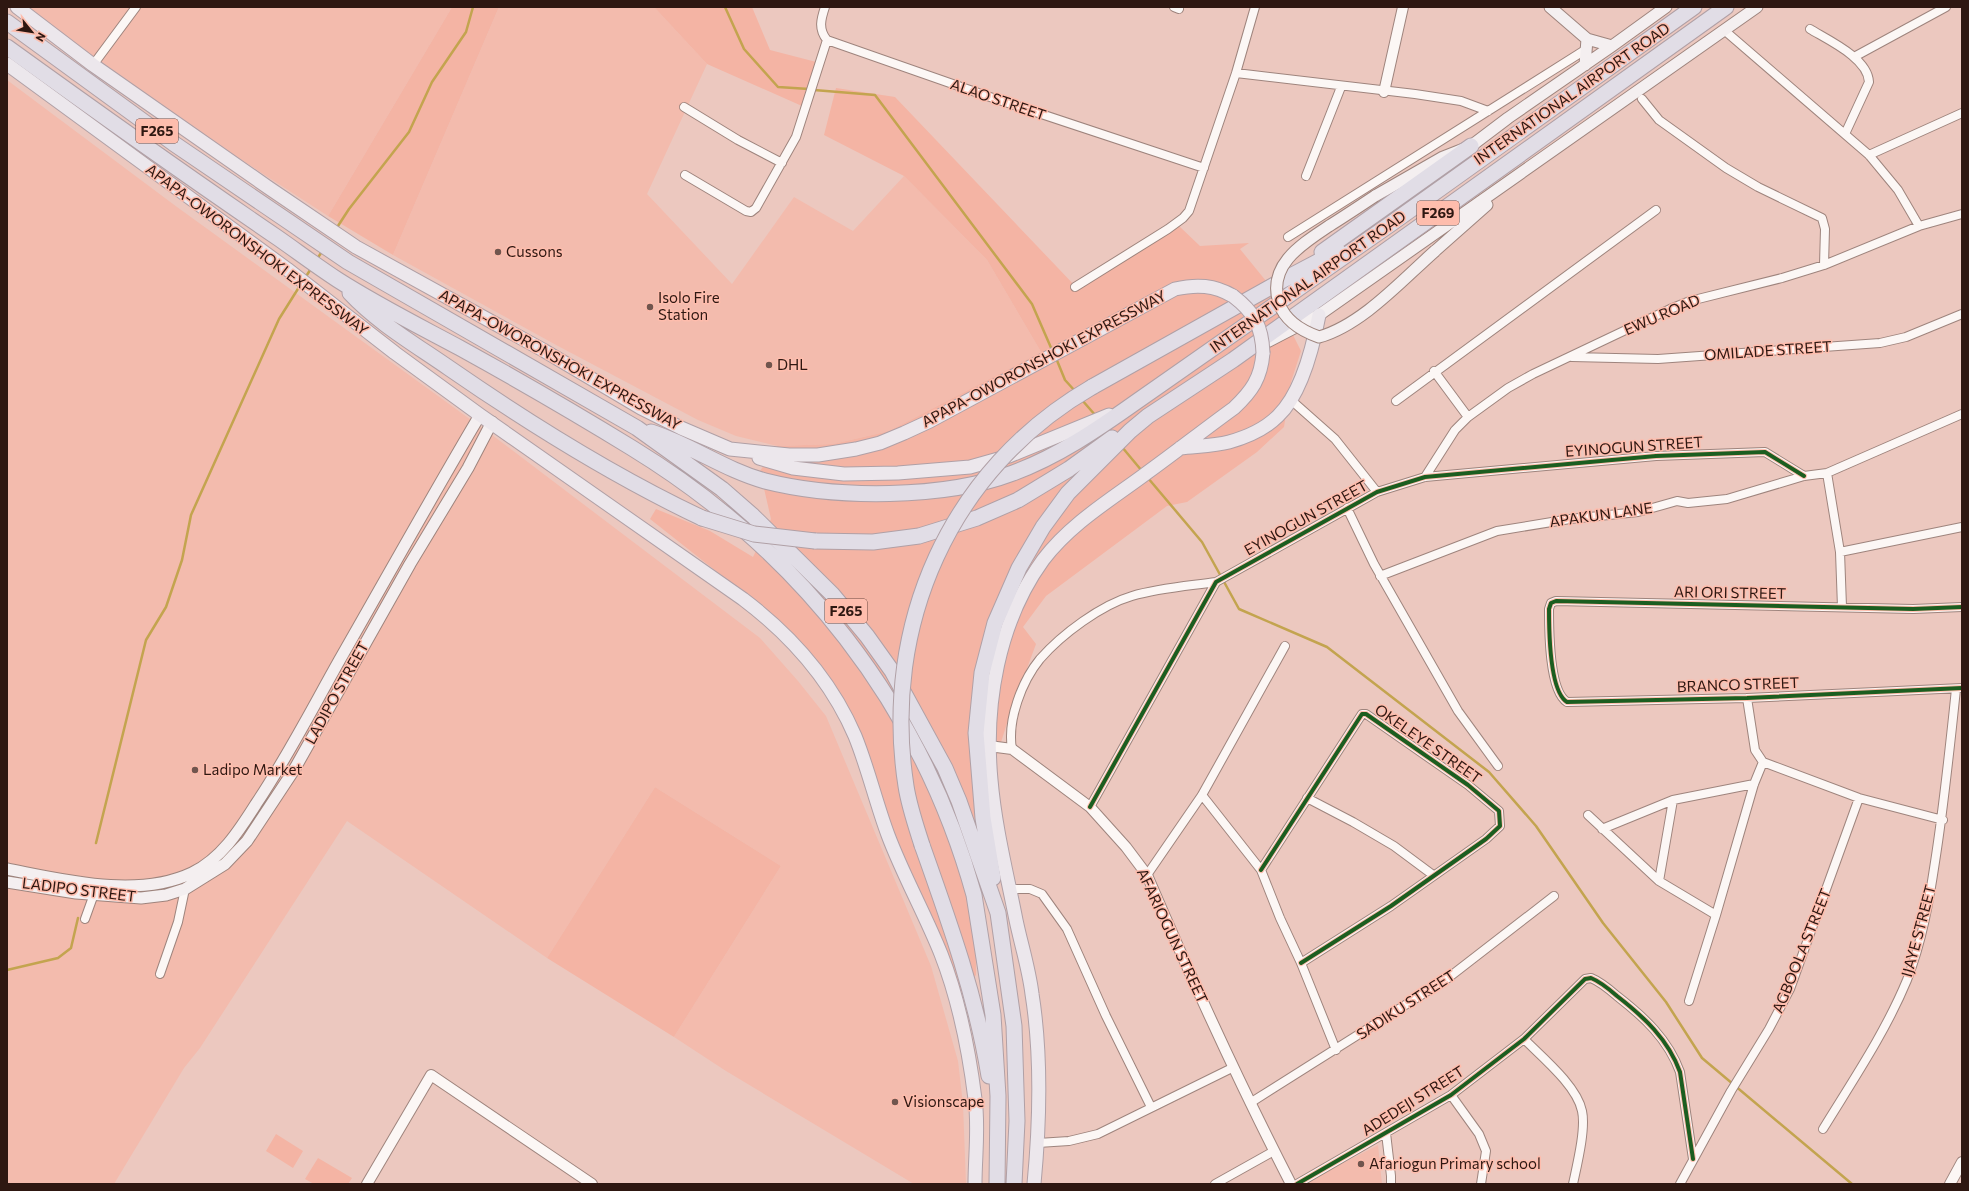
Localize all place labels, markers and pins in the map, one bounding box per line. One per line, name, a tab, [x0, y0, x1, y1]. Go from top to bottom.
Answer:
place label: Cussons	[506, 242, 563, 260]
marker: Cussons	[493, 247, 503, 257]
place label: Isolo Fire Station	[658, 288, 720, 323]
marker: Isolo Fire Station	[645, 302, 655, 312]
place label: DHL	[777, 355, 808, 373]
marker: DHL	[764, 360, 774, 370]
place label: Ladipo Market	[203, 760, 302, 778]
marker: Ladipo Market	[190, 765, 200, 775]
place label: Visionscape	[903, 1092, 984, 1110]
marker: Visionscape	[890, 1097, 900, 1107]
place label: Afariogun Primary school	[1369, 1154, 1541, 1172]
marker: Afariogun Primary school	[1356, 1159, 1366, 1169]

